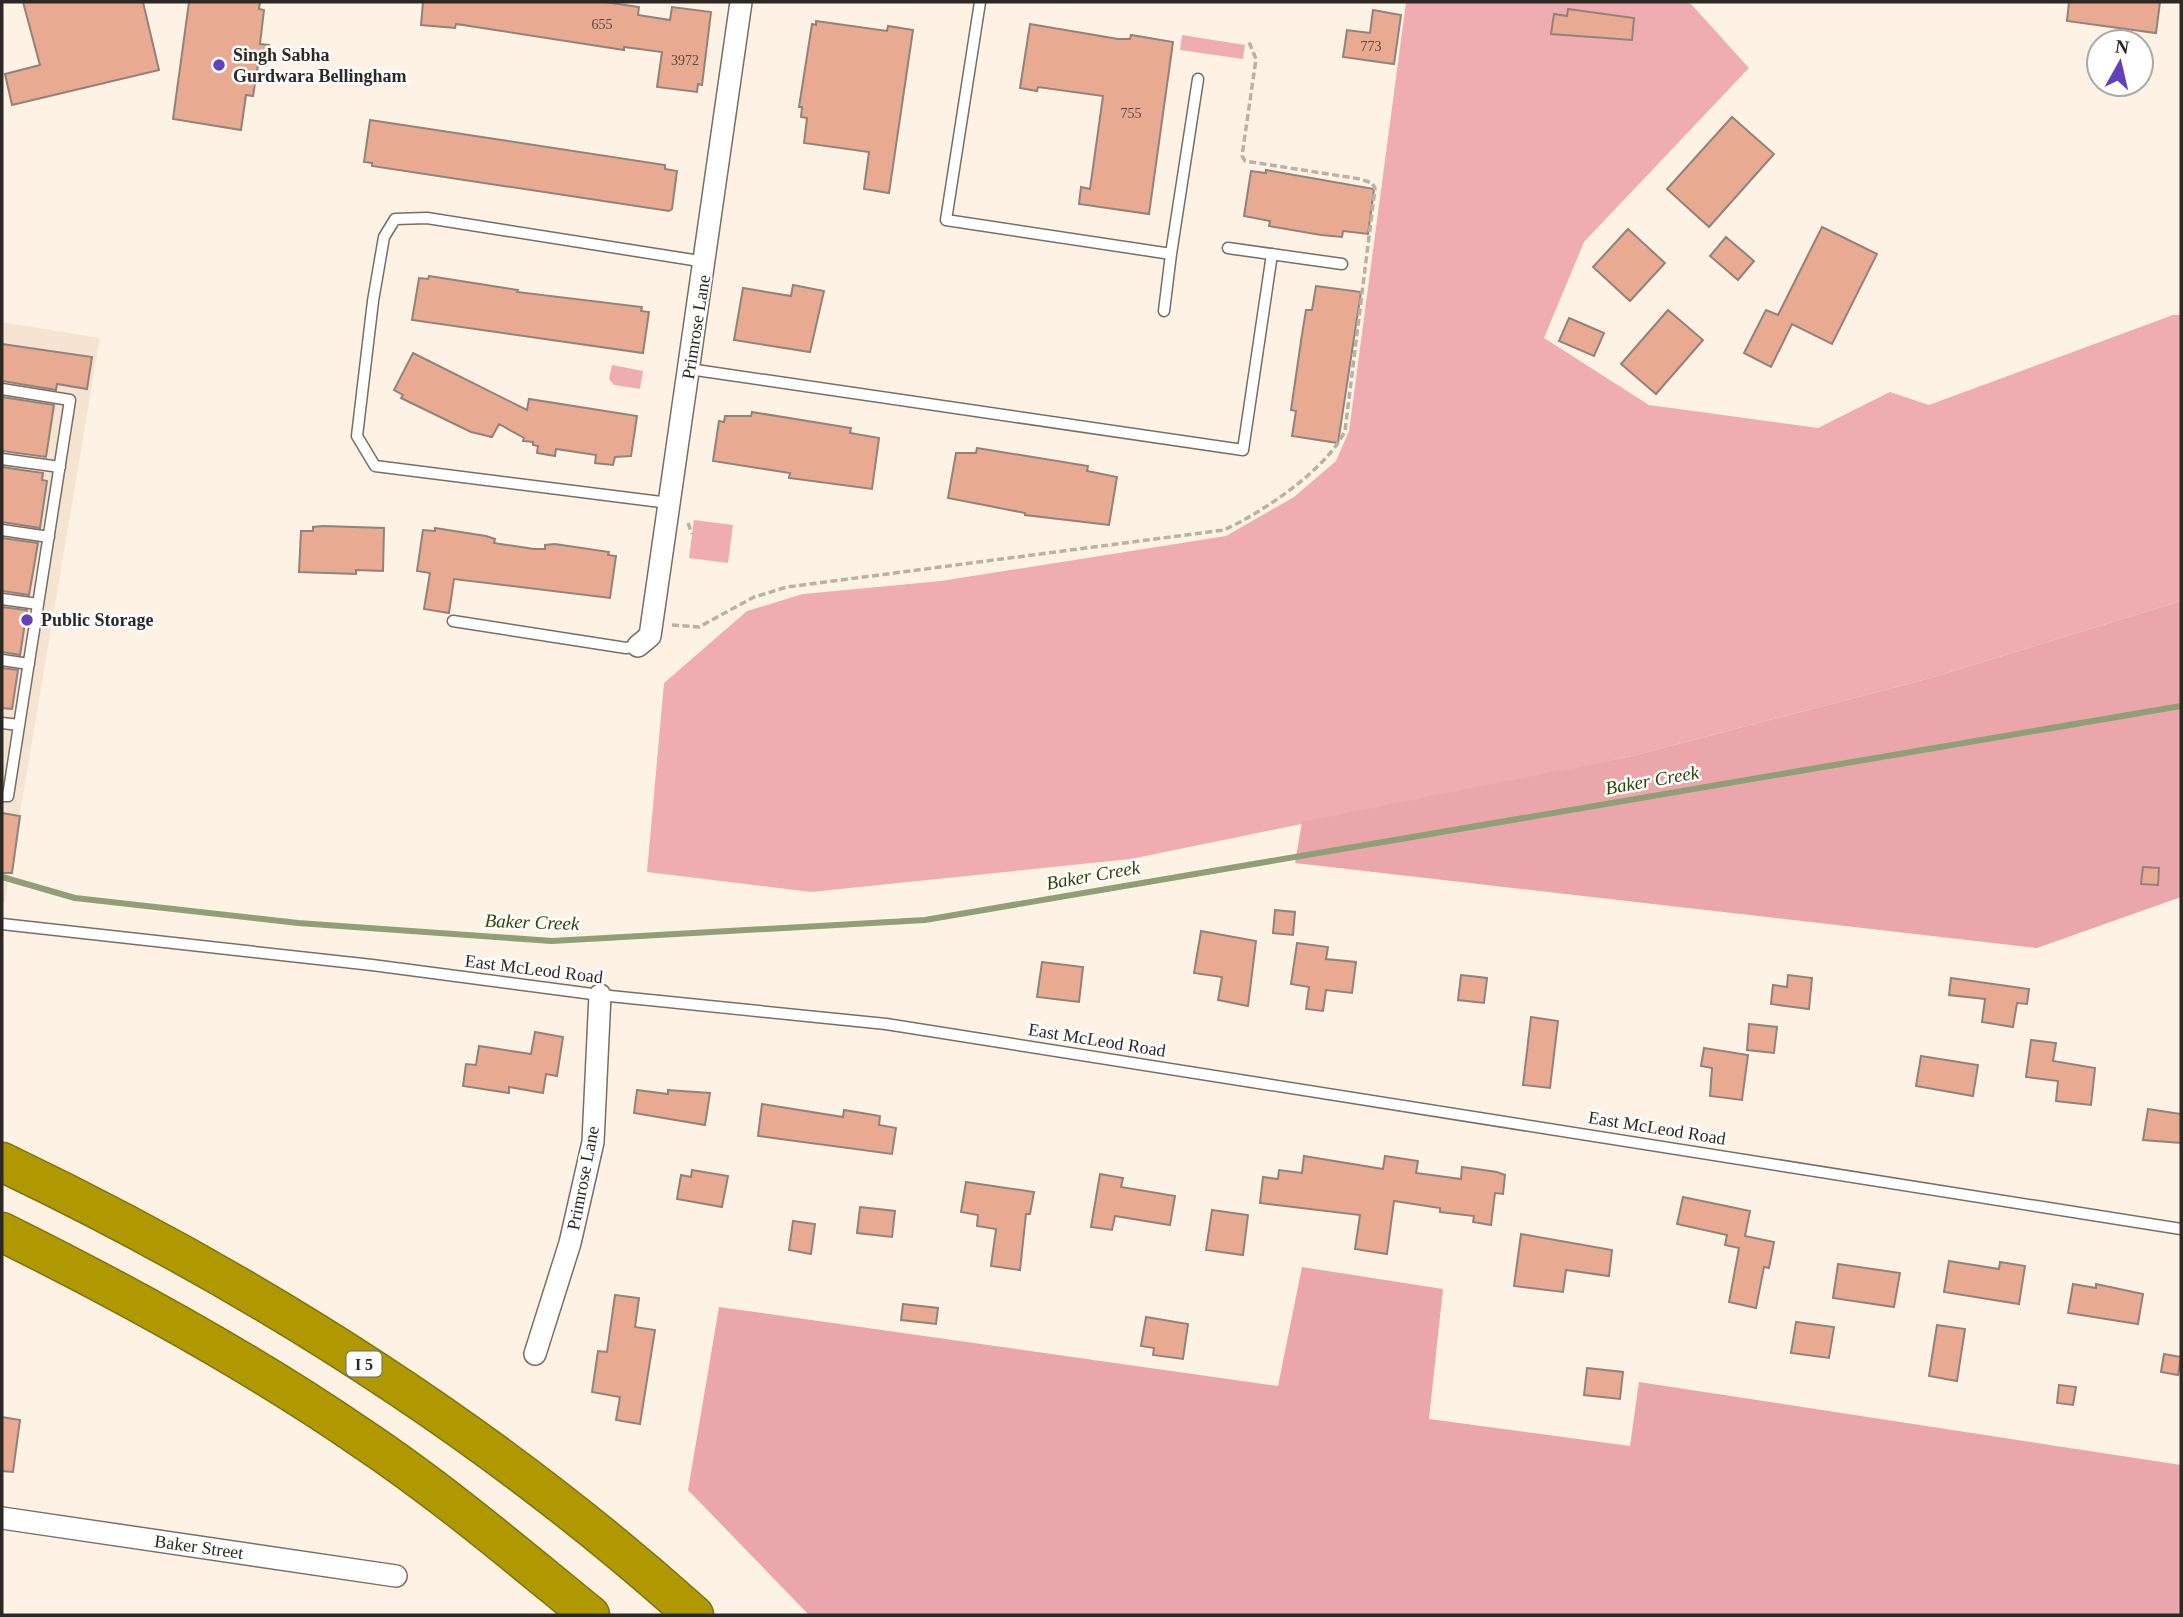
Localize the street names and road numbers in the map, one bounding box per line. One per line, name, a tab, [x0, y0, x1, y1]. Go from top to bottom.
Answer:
street label: Primrose Lane	[678, 273, 714, 381]
street label: East McLeod Road	[464, 951, 604, 987]
street label: East McLeod Road	[1027, 1019, 1167, 1061]
street label: East McLeod Road	[1587, 1107, 1727, 1149]
street label: Primrose Lane	[563, 1124, 603, 1232]
road number: I 5	[346, 1352, 382, 1376]
street label: Baker Street	[153, 1531, 245, 1563]

